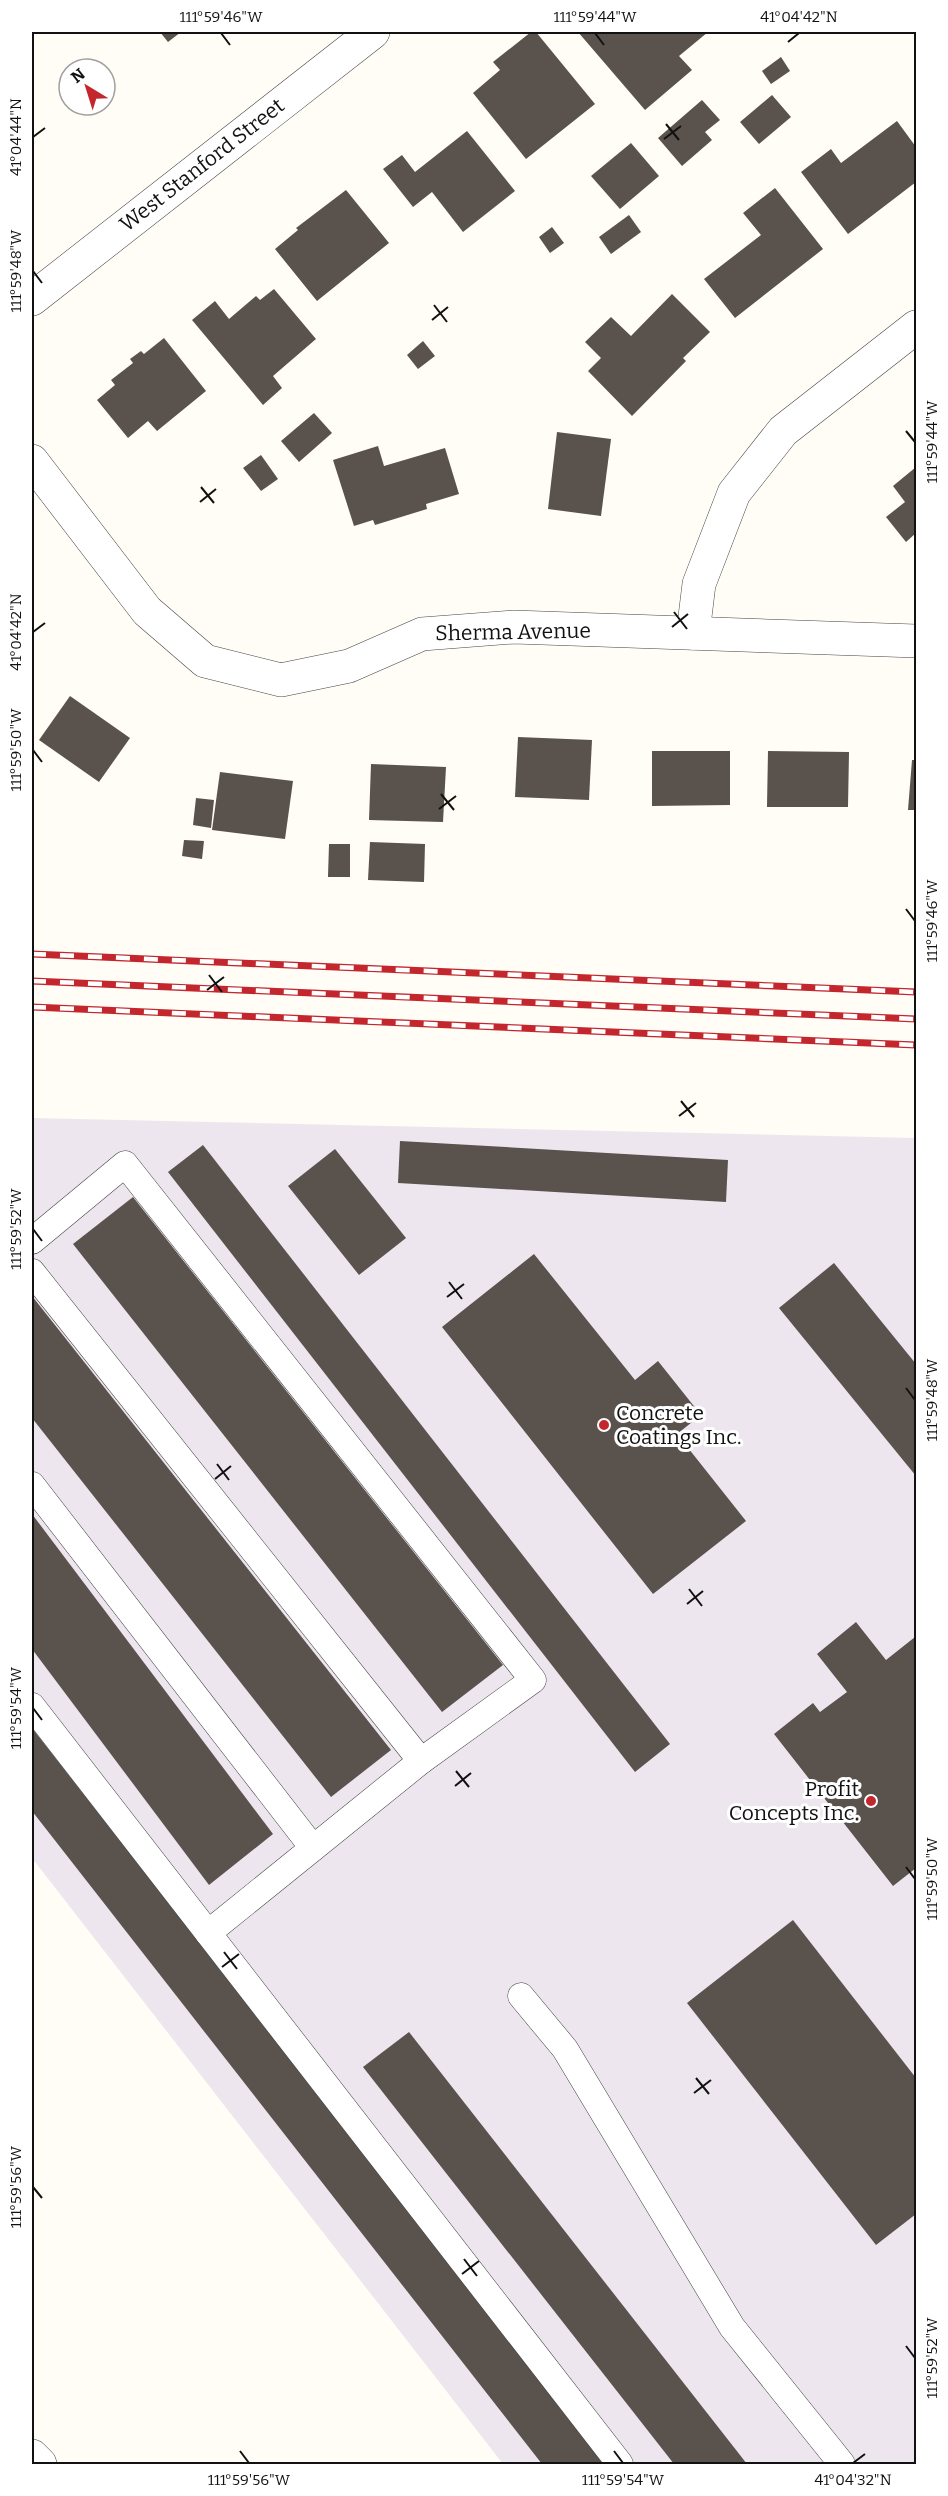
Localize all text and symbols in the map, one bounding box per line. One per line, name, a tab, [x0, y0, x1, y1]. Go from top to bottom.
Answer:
text: 111°59'46"W	[179, 8, 263, 26]
text: 111°59'44"W	[553, 8, 637, 26]
text: 41°04'42"N	[760, 8, 838, 26]
north arrow	[57, 57, 117, 117]
text: N	[67, 64, 89, 87]
street label: West Stanford Street	[115, 92, 290, 237]
text: 41°04'44"N	[7, 98, 25, 176]
text: 111°59'48"W	[7, 229, 25, 312]
text: 111°59'44"W	[923, 400, 941, 484]
text: 41°04'42"N	[7, 593, 25, 671]
street label: Sherma Avenue	[435, 618, 591, 646]
text: 111°59'50"W	[7, 708, 25, 792]
text: 111°59'46"W	[923, 879, 941, 963]
text: 111°59'52"W	[7, 1188, 25, 1270]
text: 111°59'48"W	[923, 1358, 941, 1441]
place label: Concrete Coatings Inc.	[616, 1400, 741, 1450]
marker: Concrete Coatings Inc.	[597, 1418, 611, 1432]
text: 111°59'54"W	[7, 1666, 25, 1749]
place label: Profit Concepts Inc.	[729, 1776, 859, 1826]
marker: Profit Concepts Inc.	[864, 1794, 878, 1808]
text: 111°59'50"W	[923, 1837, 941, 1921]
text: 111°59'56"W	[7, 2145, 25, 2228]
text: 111°59'52"W	[923, 2317, 941, 2399]
text: 111°59'56"W	[208, 2471, 291, 2489]
text: 111°59'54"W	[582, 2471, 665, 2489]
text: 41°04'32"N	[814, 2471, 892, 2489]

